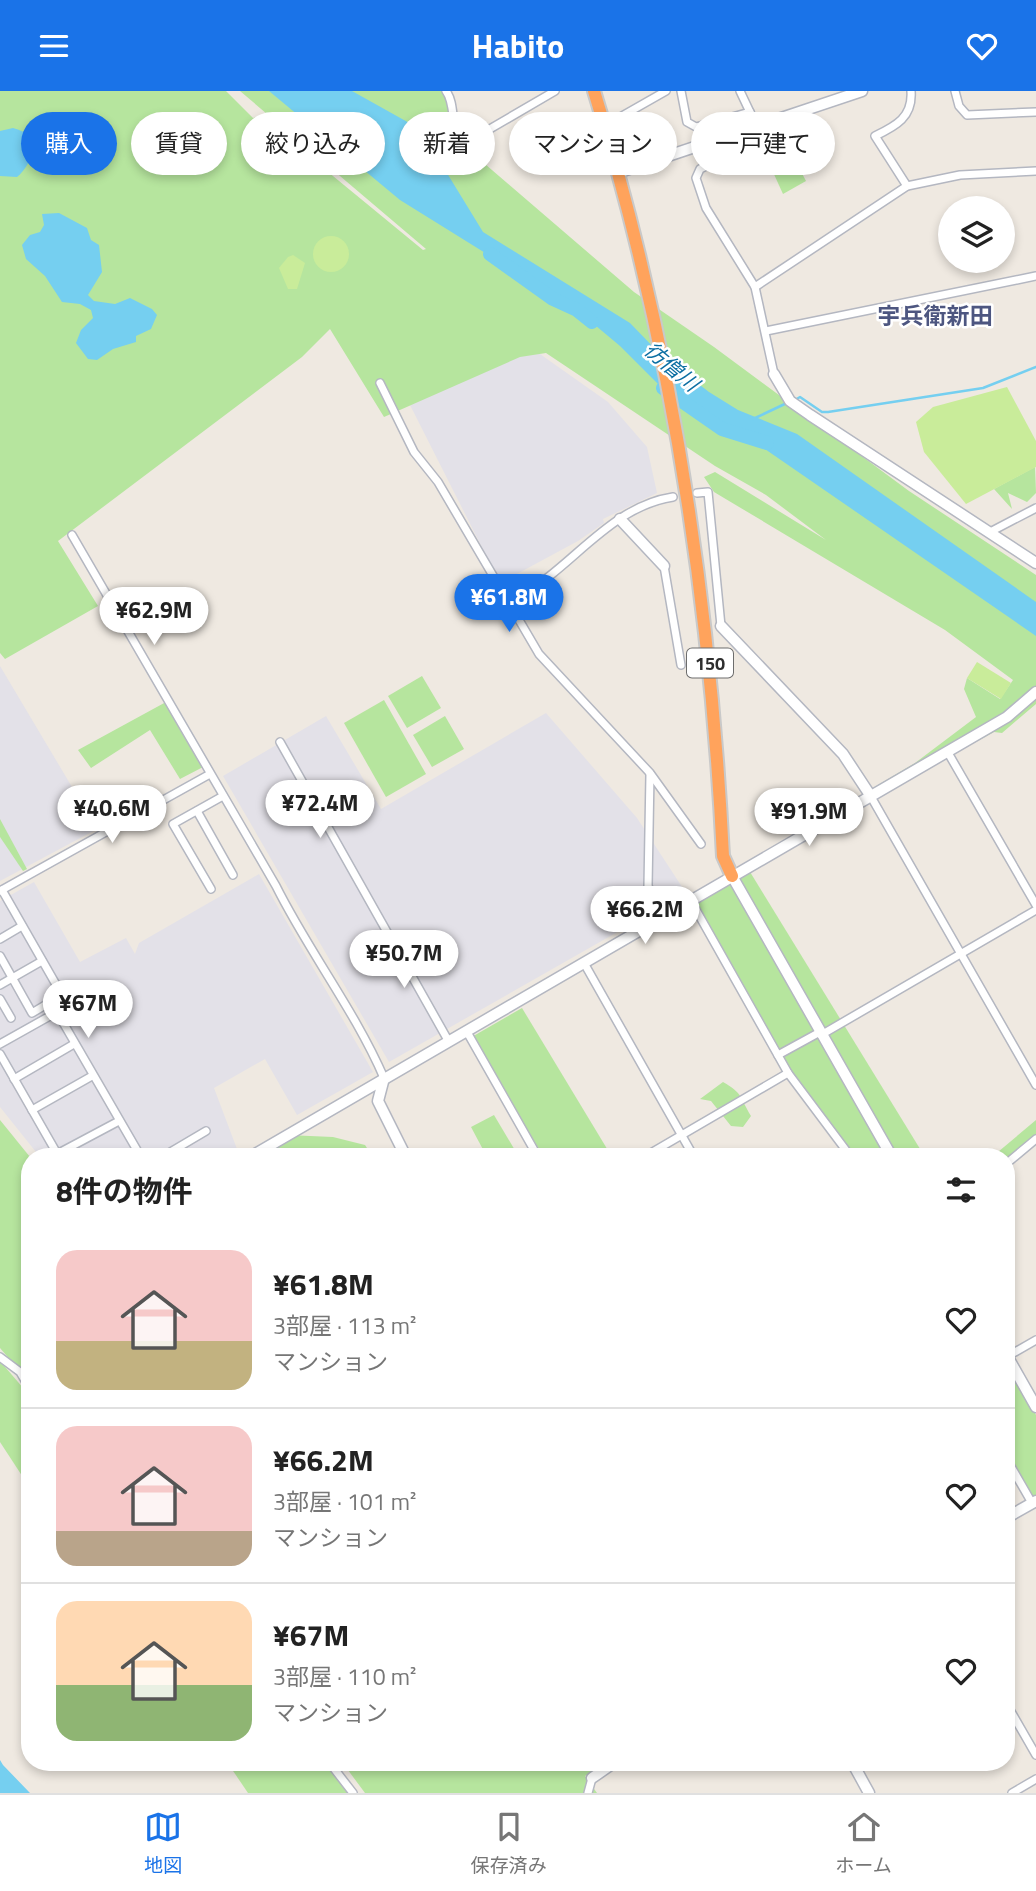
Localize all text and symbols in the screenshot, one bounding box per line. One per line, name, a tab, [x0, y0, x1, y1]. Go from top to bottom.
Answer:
text: Habito	[472, 22, 564, 70]
icon: menu	[35, 27, 73, 65]
icon: heart	[963, 27, 1001, 65]
chip: 購入	[21, 112, 117, 175]
chip: 賃貸	[131, 112, 227, 175]
chip: 絞り込み	[241, 112, 385, 175]
chip: 新着	[399, 112, 495, 175]
chip: マンション	[509, 112, 677, 175]
chip: 一戸建て	[691, 112, 835, 175]
map controls	[938, 196, 1015, 273]
button: layers	[938, 196, 1015, 273]
district label: 宇兵衛新田	[878, 298, 993, 333]
water label: 彷僧川	[638, 333, 708, 400]
pin: ¥61.8M	[452, 575, 566, 634]
text: ¥61.8M	[470, 579, 548, 614]
pin: ¥62.9M	[97, 587, 211, 647]
text: ¥62.9M	[115, 592, 193, 627]
road number: 150	[687, 649, 733, 677]
pin: ¥72.4M	[263, 781, 377, 840]
pin: ¥40.6M	[55, 785, 169, 845]
text: ¥72.4M	[281, 785, 359, 820]
pin: ¥91.9M	[752, 789, 866, 848]
text: ¥40.6M	[73, 790, 151, 825]
text: ¥91.9M	[770, 793, 848, 828]
pin: ¥66.2M	[588, 887, 702, 946]
text: ¥66.2M	[606, 891, 684, 926]
pin: ¥50.7M	[347, 930, 461, 990]
text: ¥50.7M	[365, 935, 443, 970]
pin: ¥67M	[47, 981, 129, 1040]
text: ¥67M	[59, 985, 117, 1020]
text: 8件の物件	[56, 1168, 193, 1214]
icon: filters	[942, 1171, 980, 1209]
text: ¥61.8M	[273, 1261, 374, 1307]
icon: home	[112, 1278, 196, 1362]
icon: heart	[942, 1301, 980, 1339]
text: 3部屋 · 113 m²	[273, 1308, 416, 1343]
text: マンション	[273, 1344, 388, 1379]
text: ¥66.2M	[273, 1437, 374, 1483]
icon: home	[112, 1454, 196, 1538]
icon: heart	[942, 1477, 980, 1515]
text: 3部屋 · 101 m²	[273, 1484, 416, 1519]
text: マンション	[273, 1520, 388, 1555]
text: ¥67M	[273, 1612, 349, 1658]
icon: home	[112, 1629, 196, 1713]
icon: heart	[942, 1652, 980, 1690]
text: 3部屋 · 110 m²	[273, 1659, 416, 1694]
text: マンション	[273, 1695, 388, 1730]
tab: 地図	[144, 1808, 182, 1879]
tab: 保存済み	[471, 1808, 547, 1879]
tab: ホーム	[835, 1808, 892, 1879]

